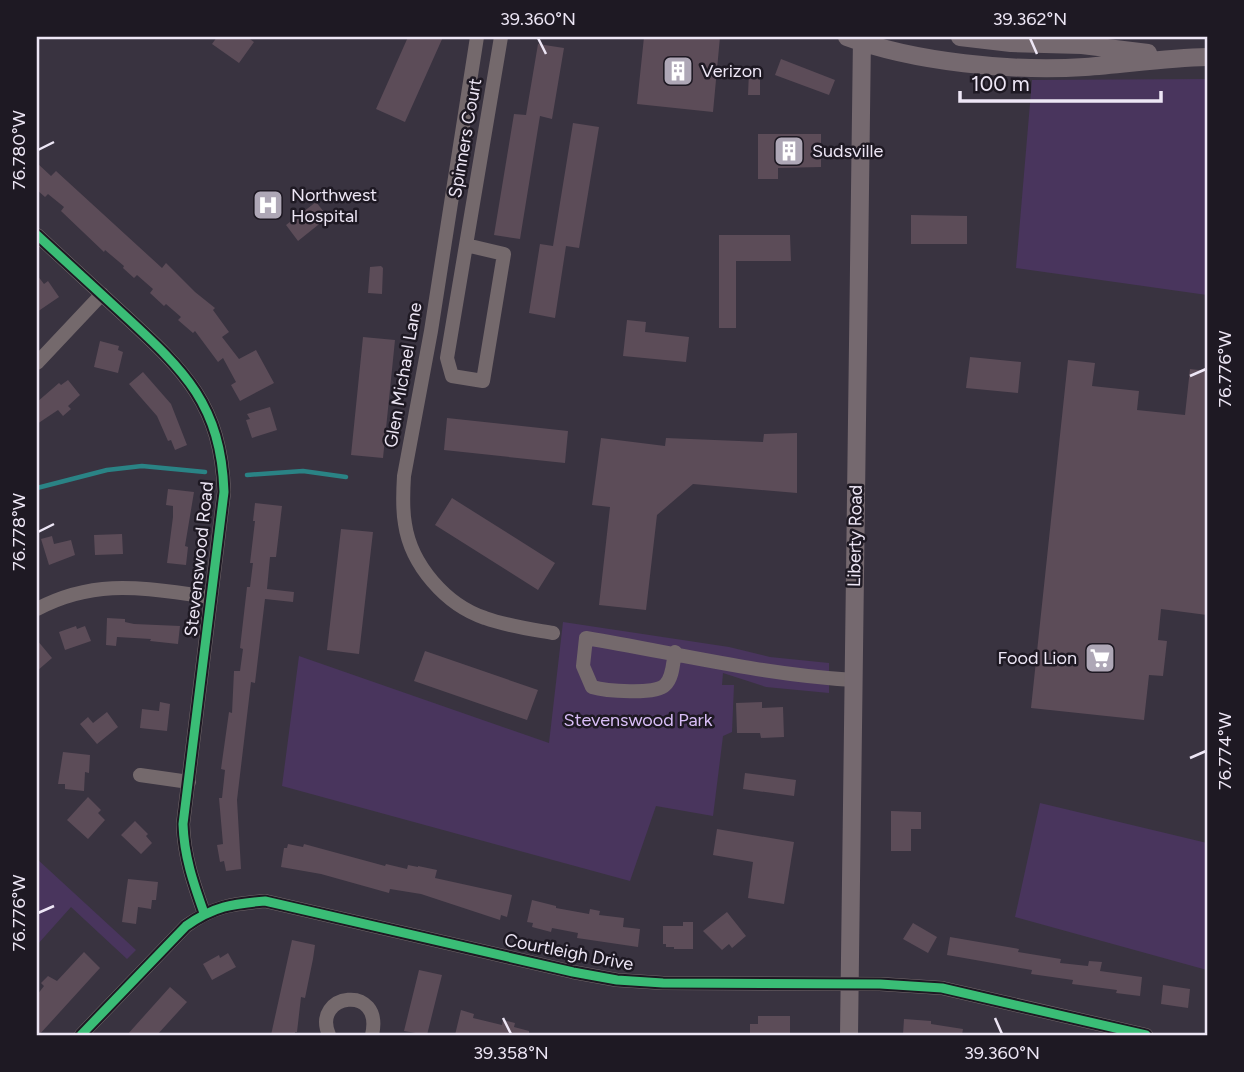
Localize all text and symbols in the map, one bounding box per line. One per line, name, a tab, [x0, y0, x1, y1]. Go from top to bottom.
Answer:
text: 39.360°N	[500, 8, 576, 30]
text: 39.362°N	[993, 8, 1067, 30]
building icon: Verizon	[661, 54, 695, 88]
place label: Verizon	[701, 60, 762, 82]
scale bar	[960, 60, 1162, 104]
text: 100 m	[971, 71, 1030, 96]
street label: Spinners Court	[444, 76, 486, 200]
text: 76.780°W	[8, 109, 30, 190]
building icon: Sudsville	[772, 134, 806, 168]
place label: Sudsville	[812, 140, 883, 162]
place label: Northwest Hospital	[291, 184, 377, 227]
hospital icon: Northwest Hospital	[251, 188, 285, 222]
street label: Glen Michael Lane	[379, 301, 427, 449]
text: 76.776°W	[1214, 330, 1236, 408]
street label: Stevenswood Road	[180, 480, 218, 638]
street label: Liberty Road	[843, 485, 867, 587]
text: 76.778°W	[8, 492, 30, 571]
supermarket icon: Food Lion	[1083, 641, 1117, 675]
place label: Food Lion	[997, 647, 1077, 669]
park label: Stevenswood Park	[564, 709, 713, 731]
text: 76.774°W	[1214, 711, 1236, 790]
text: 76.776°W	[8, 874, 30, 952]
street label: Courtleigh Drive	[503, 929, 636, 975]
text: 39.358°N	[473, 1042, 549, 1064]
text: 39.360°N	[964, 1042, 1040, 1064]

